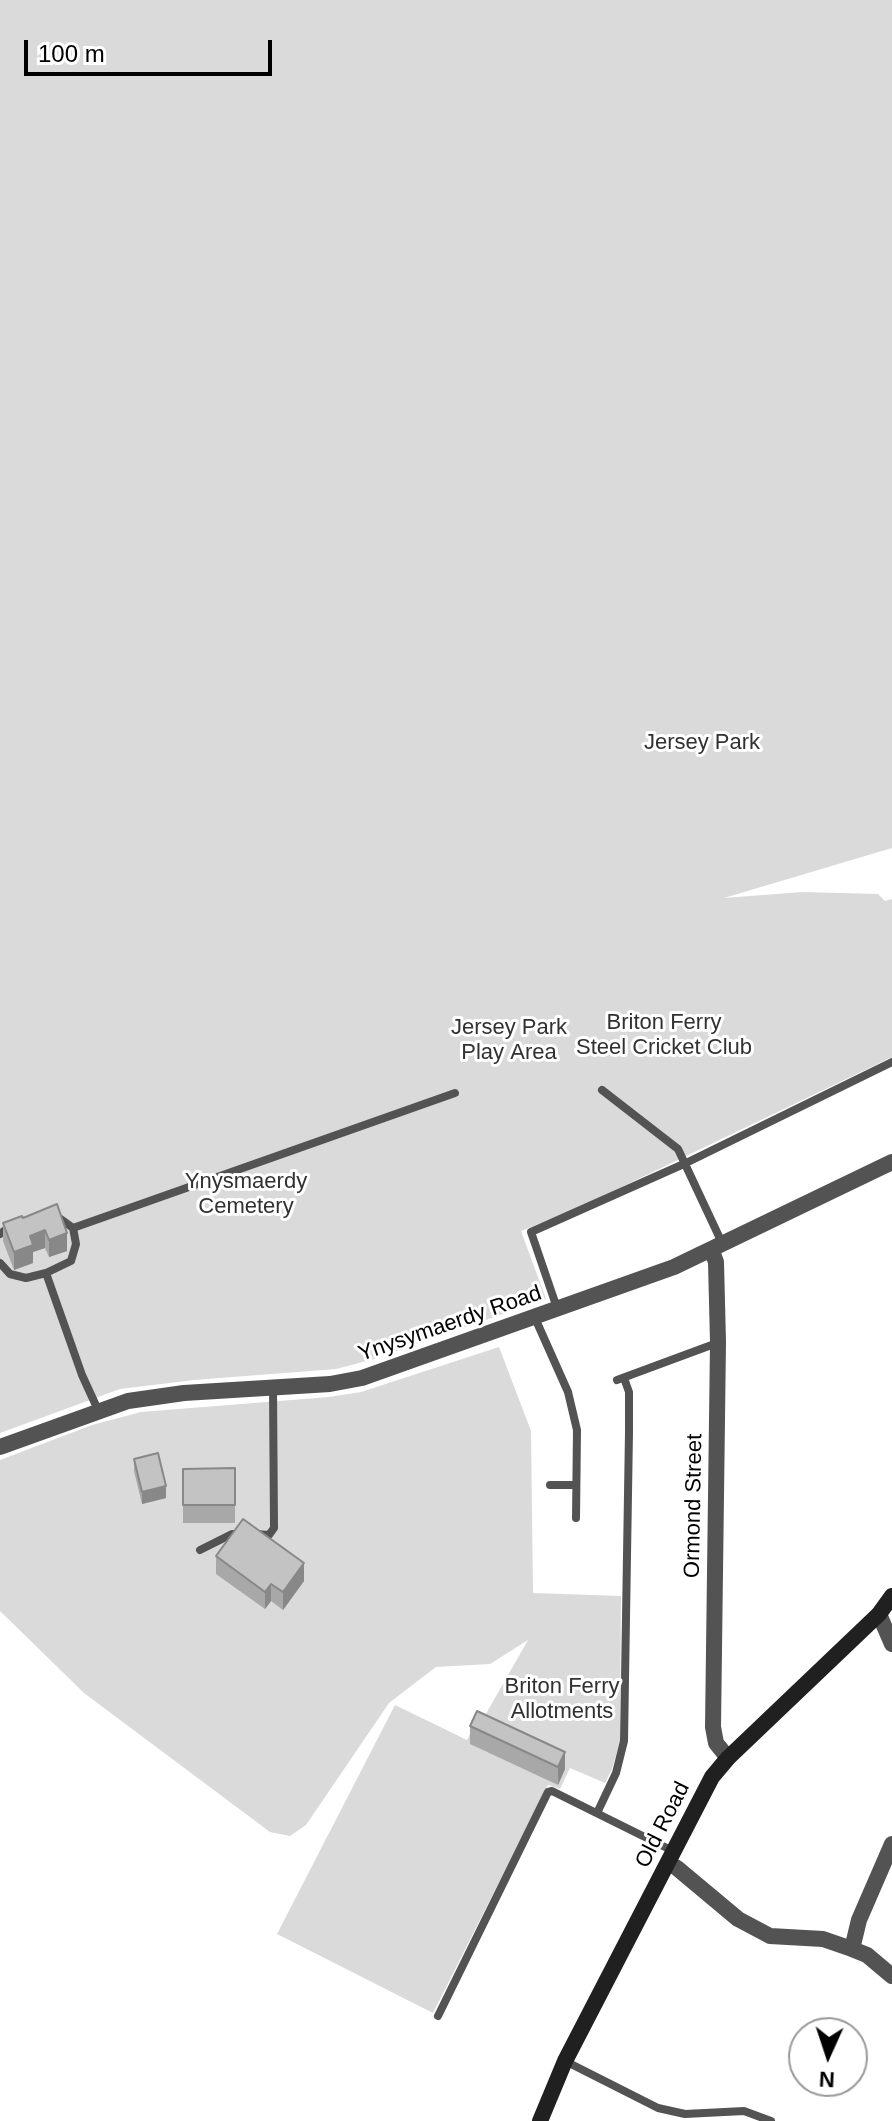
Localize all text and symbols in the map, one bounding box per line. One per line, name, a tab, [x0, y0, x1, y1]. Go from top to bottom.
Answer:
scale bar	[28, 24, 276, 74]
text: 100 m	[38, 40, 105, 67]
park label: Jersey Park	[644, 730, 760, 756]
park label: Briton Ferry Steel Cricket Club	[576, 1010, 752, 1062]
park label: Jersey Park Play Area	[451, 1015, 567, 1066]
park label: Ynysmaerdy Cemetery	[185, 1169, 307, 1220]
street label: Ynysymaerdy Road	[355, 1280, 545, 1368]
street label: Ormond Street	[680, 1434, 708, 1578]
park label: Briton Ferry Allotments	[505, 1674, 619, 1726]
street label: Old Road	[630, 1778, 696, 1872]
north arrow	[788, 2017, 868, 2097]
text: N	[818, 2067, 835, 2092]

